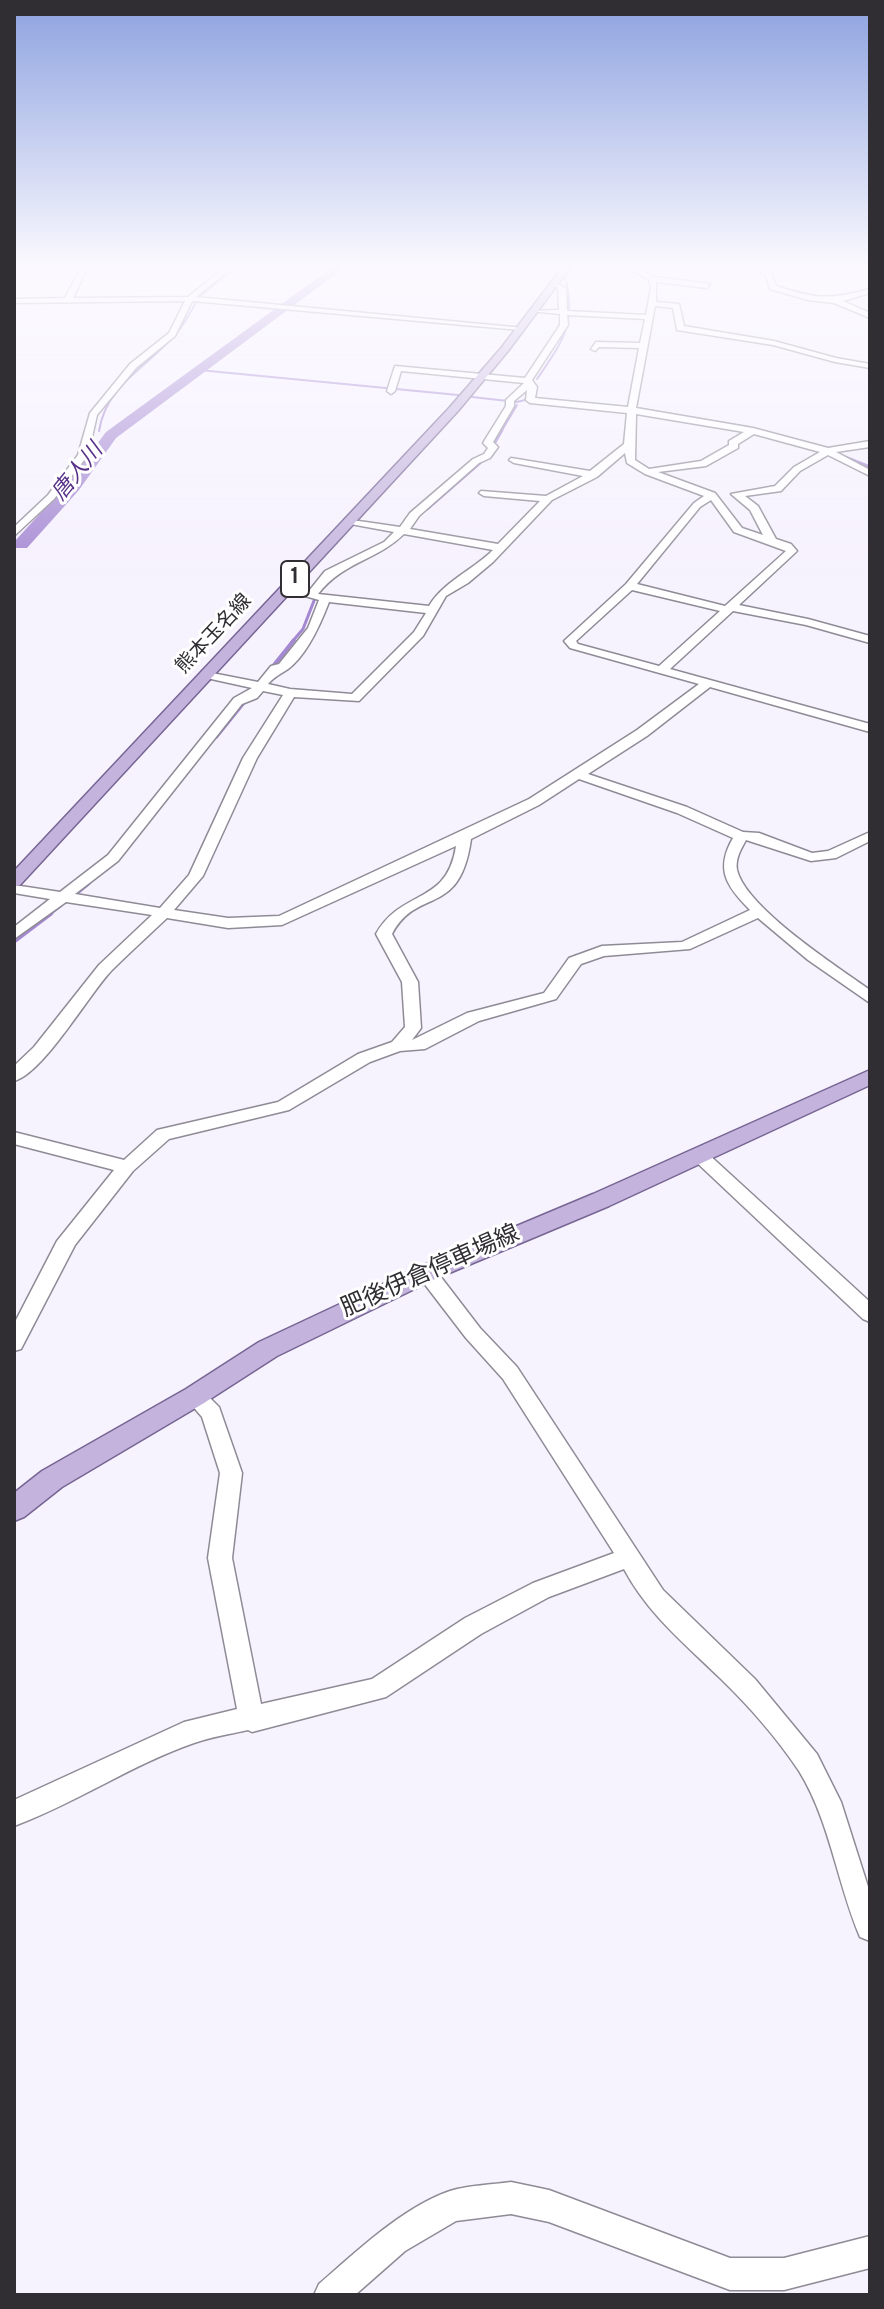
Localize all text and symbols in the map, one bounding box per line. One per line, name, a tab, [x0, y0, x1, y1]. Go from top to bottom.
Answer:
water label: 唐人川	[48, 439, 110, 507]
road number: 1	[281, 561, 309, 597]
street label: 熊本玉名線	[172, 590, 258, 680]
street label: 肥後伊倉停車場線	[337, 1221, 525, 1325]

